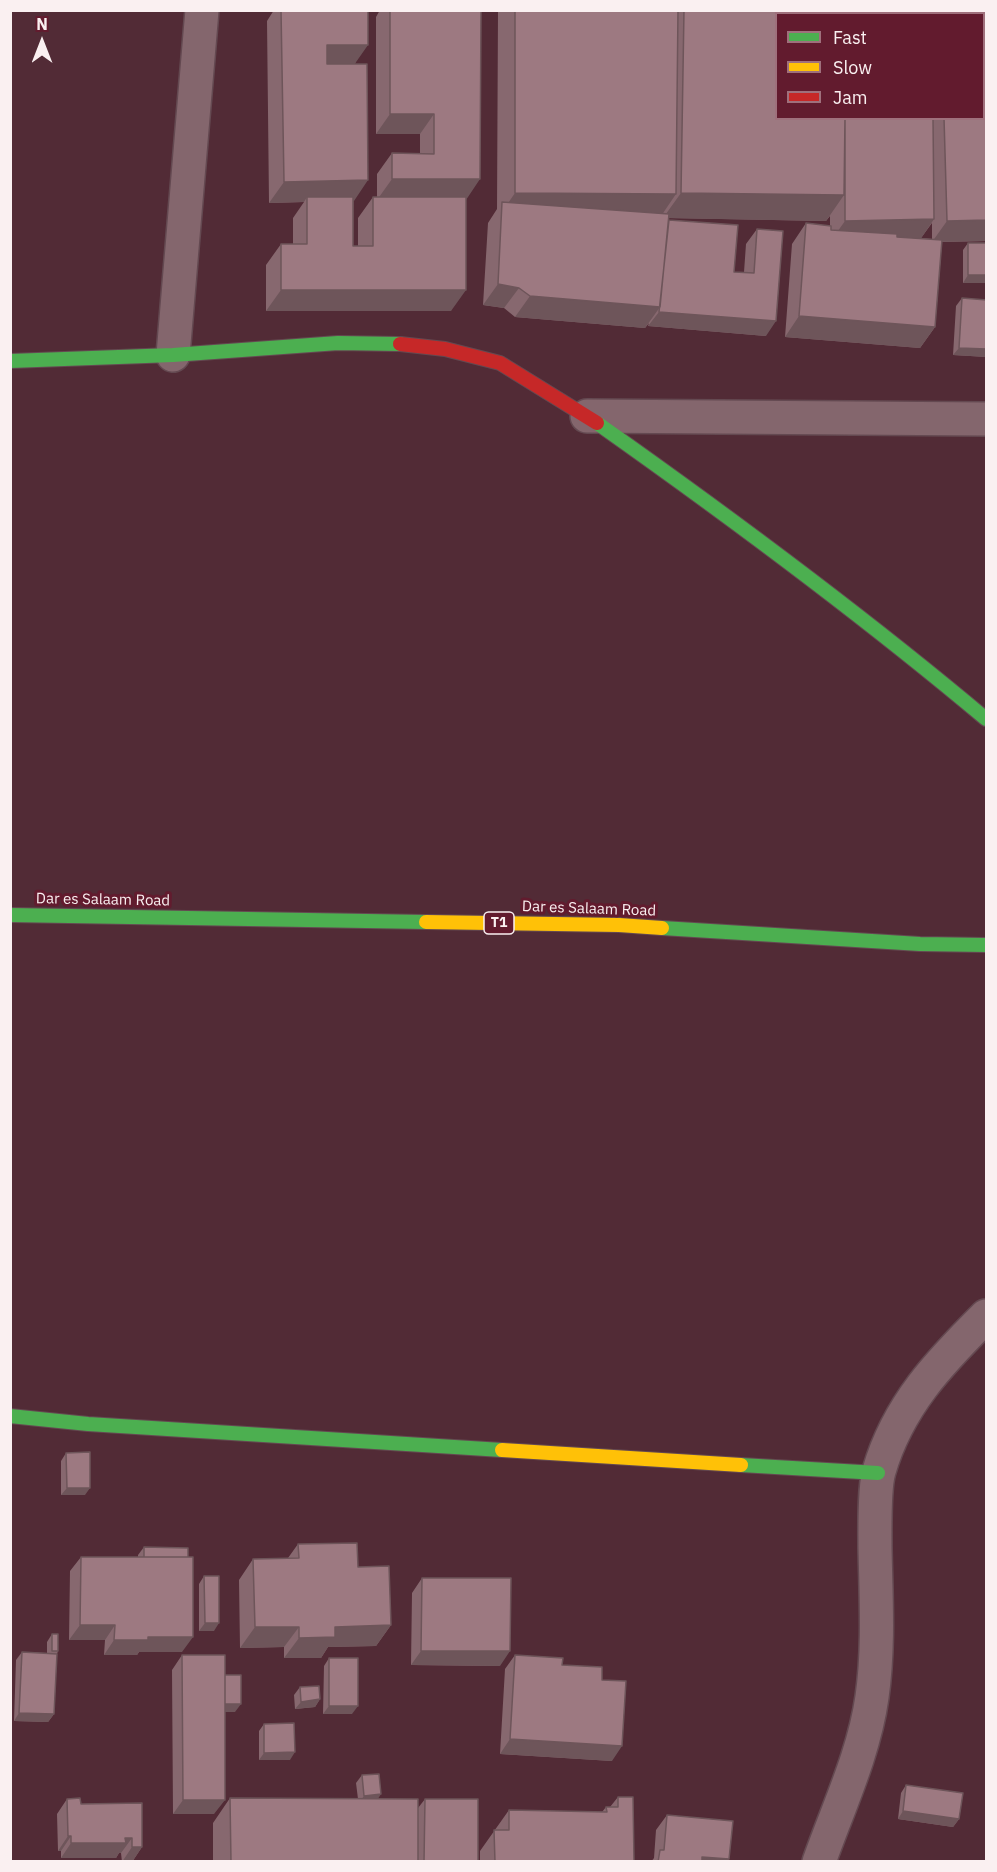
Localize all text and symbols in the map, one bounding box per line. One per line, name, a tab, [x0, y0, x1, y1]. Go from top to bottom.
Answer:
north arrow	[12, 12, 72, 72]
legend	[775, 12, 985, 120]
text: N	[36, 14, 48, 34]
text: Fast	[833, 26, 867, 49]
text: Slow	[833, 56, 872, 79]
text: Jam	[833, 86, 868, 109]
street label: Dar es Salaam Road	[36, 890, 170, 910]
street label: Dar es Salaam Road	[522, 898, 656, 920]
road number: T1	[484, 912, 514, 934]

